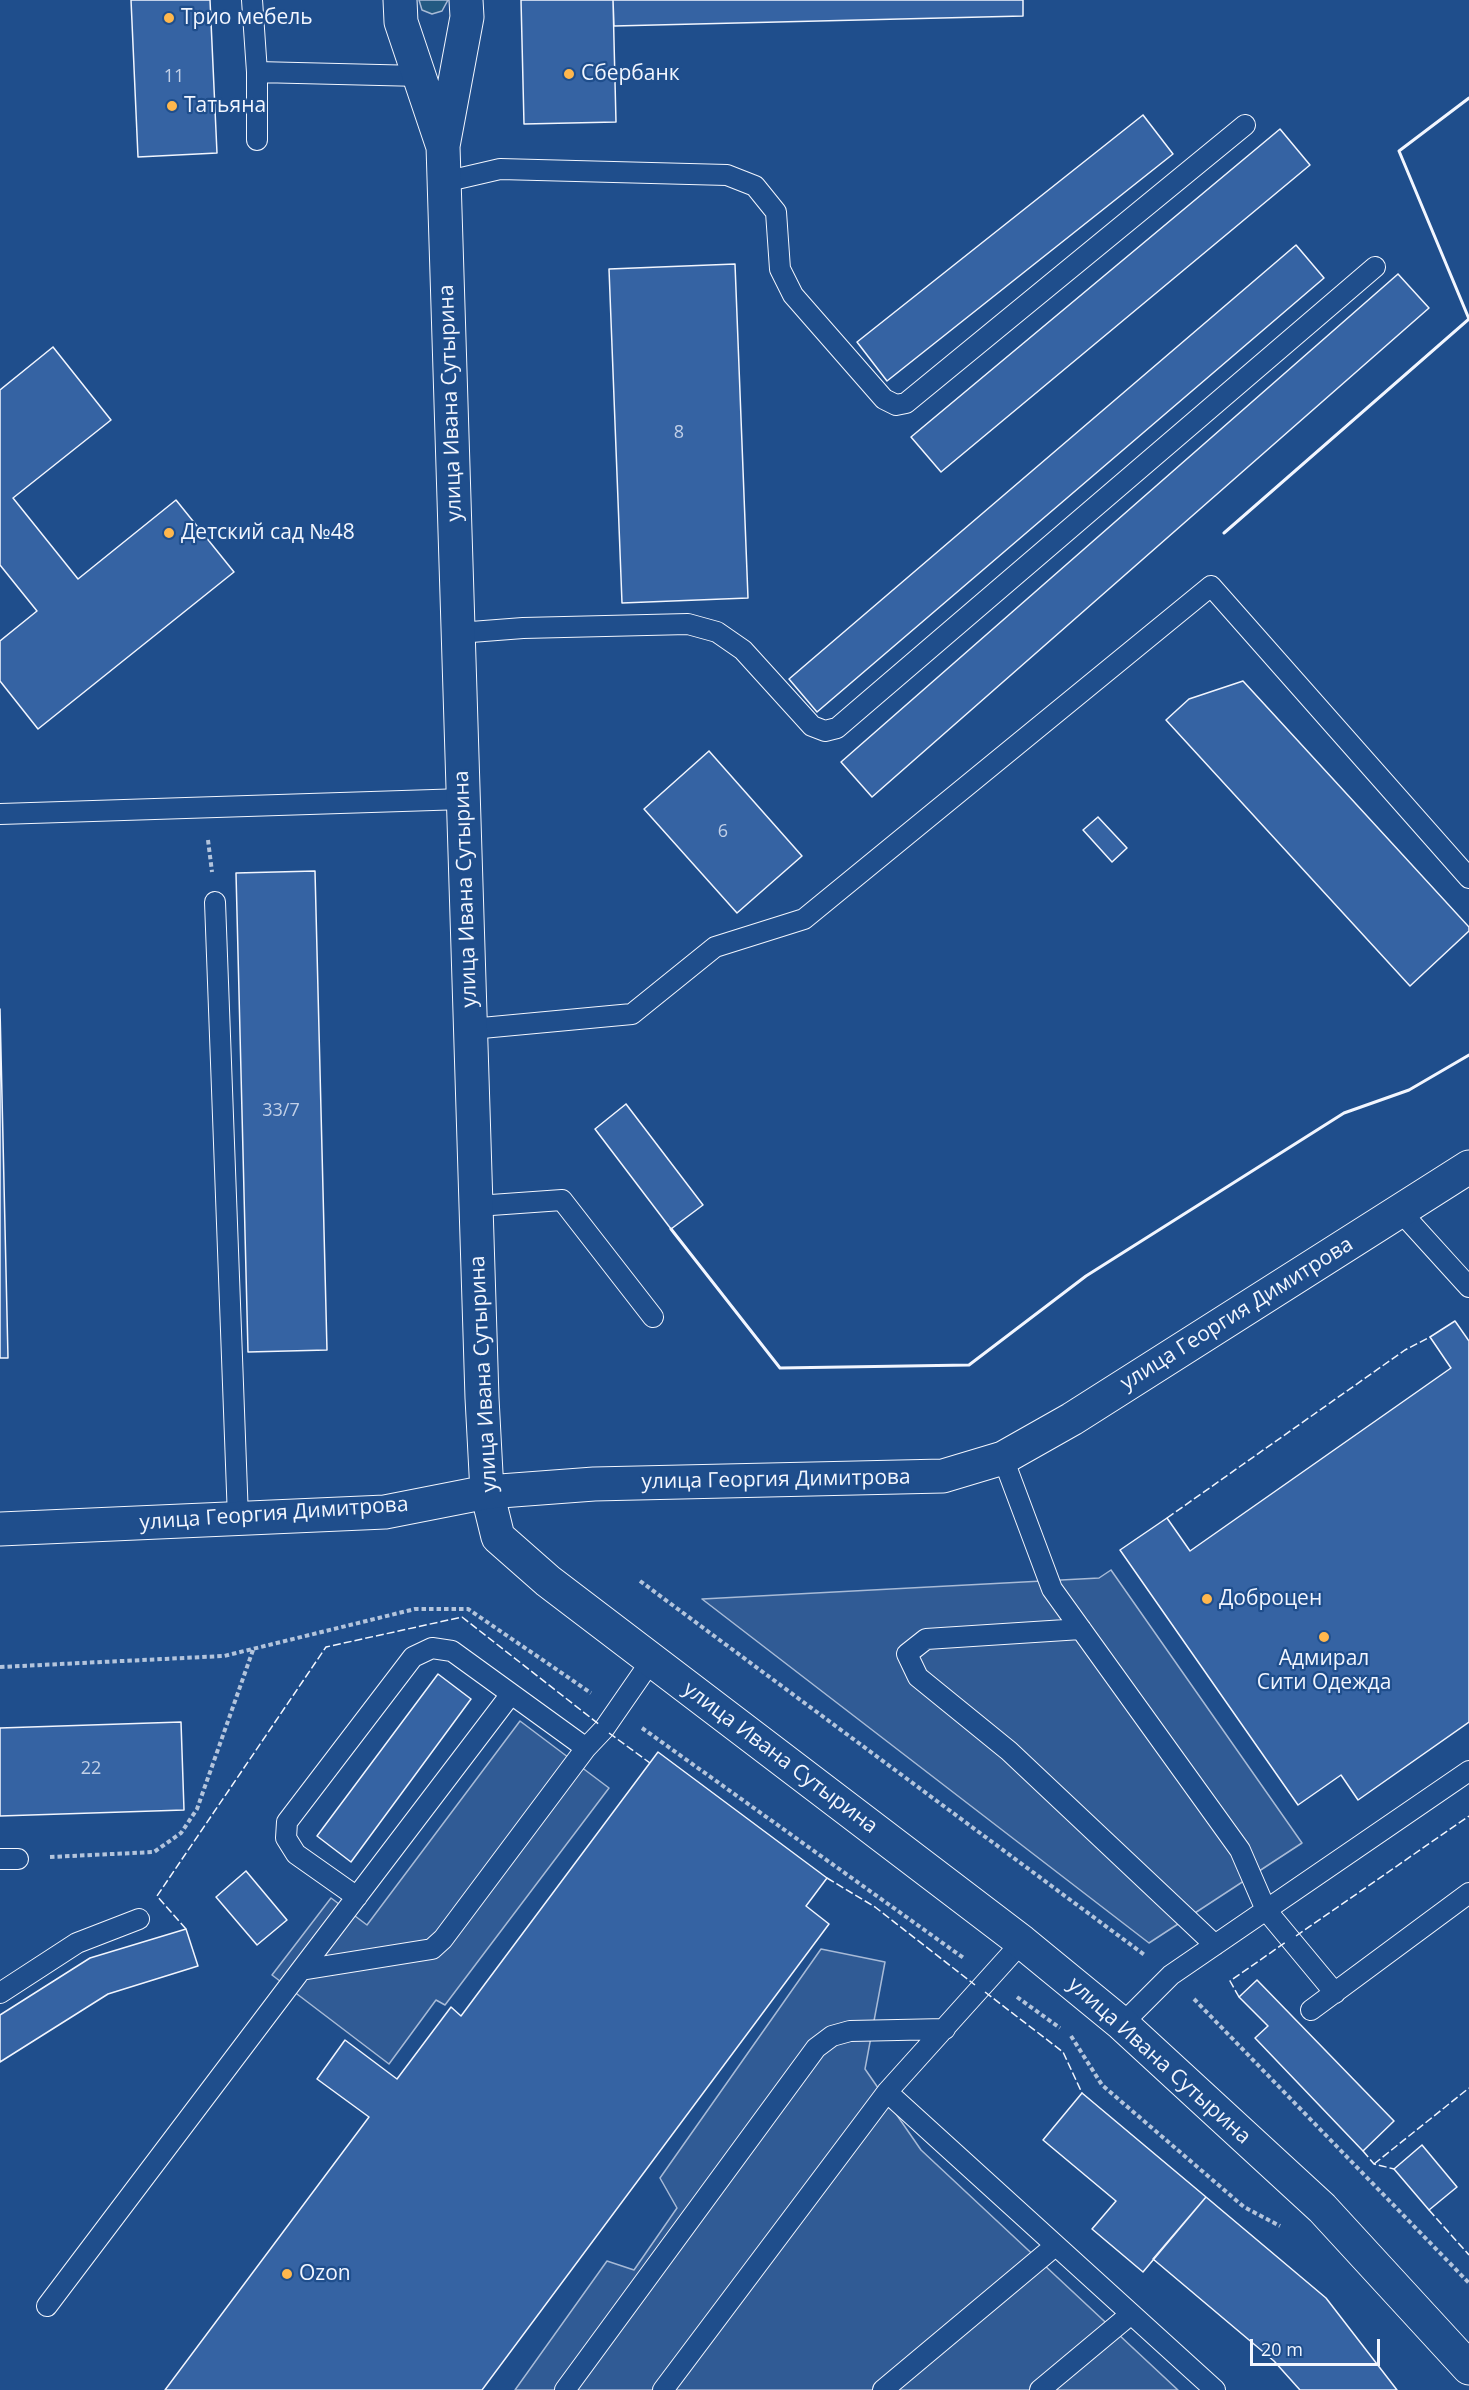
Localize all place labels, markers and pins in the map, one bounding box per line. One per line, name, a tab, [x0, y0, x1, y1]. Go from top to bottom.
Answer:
place label: Трио мебель	[181, 5, 313, 31]
marker: Трио мебель	[162, 11, 176, 25]
place label: Сбербанк	[581, 61, 680, 87]
marker: Сбербанк	[562, 67, 576, 81]
place label: Татьяна	[184, 93, 266, 119]
marker: Татьяна	[165, 99, 179, 113]
place label: Детский сад №48	[181, 520, 355, 546]
marker: Детский сад №48	[162, 526, 176, 540]
place label: Доброцен	[1219, 1586, 1322, 1612]
marker: Доброцен	[1200, 1592, 1214, 1606]
marker: Адмирал Сити Одежда	[1317, 1630, 1331, 1644]
place label: Адмирал Сити Одежда	[1257, 1646, 1391, 1696]
place label: Ozon	[299, 2261, 351, 2287]
marker: Ozon	[280, 2267, 294, 2281]

